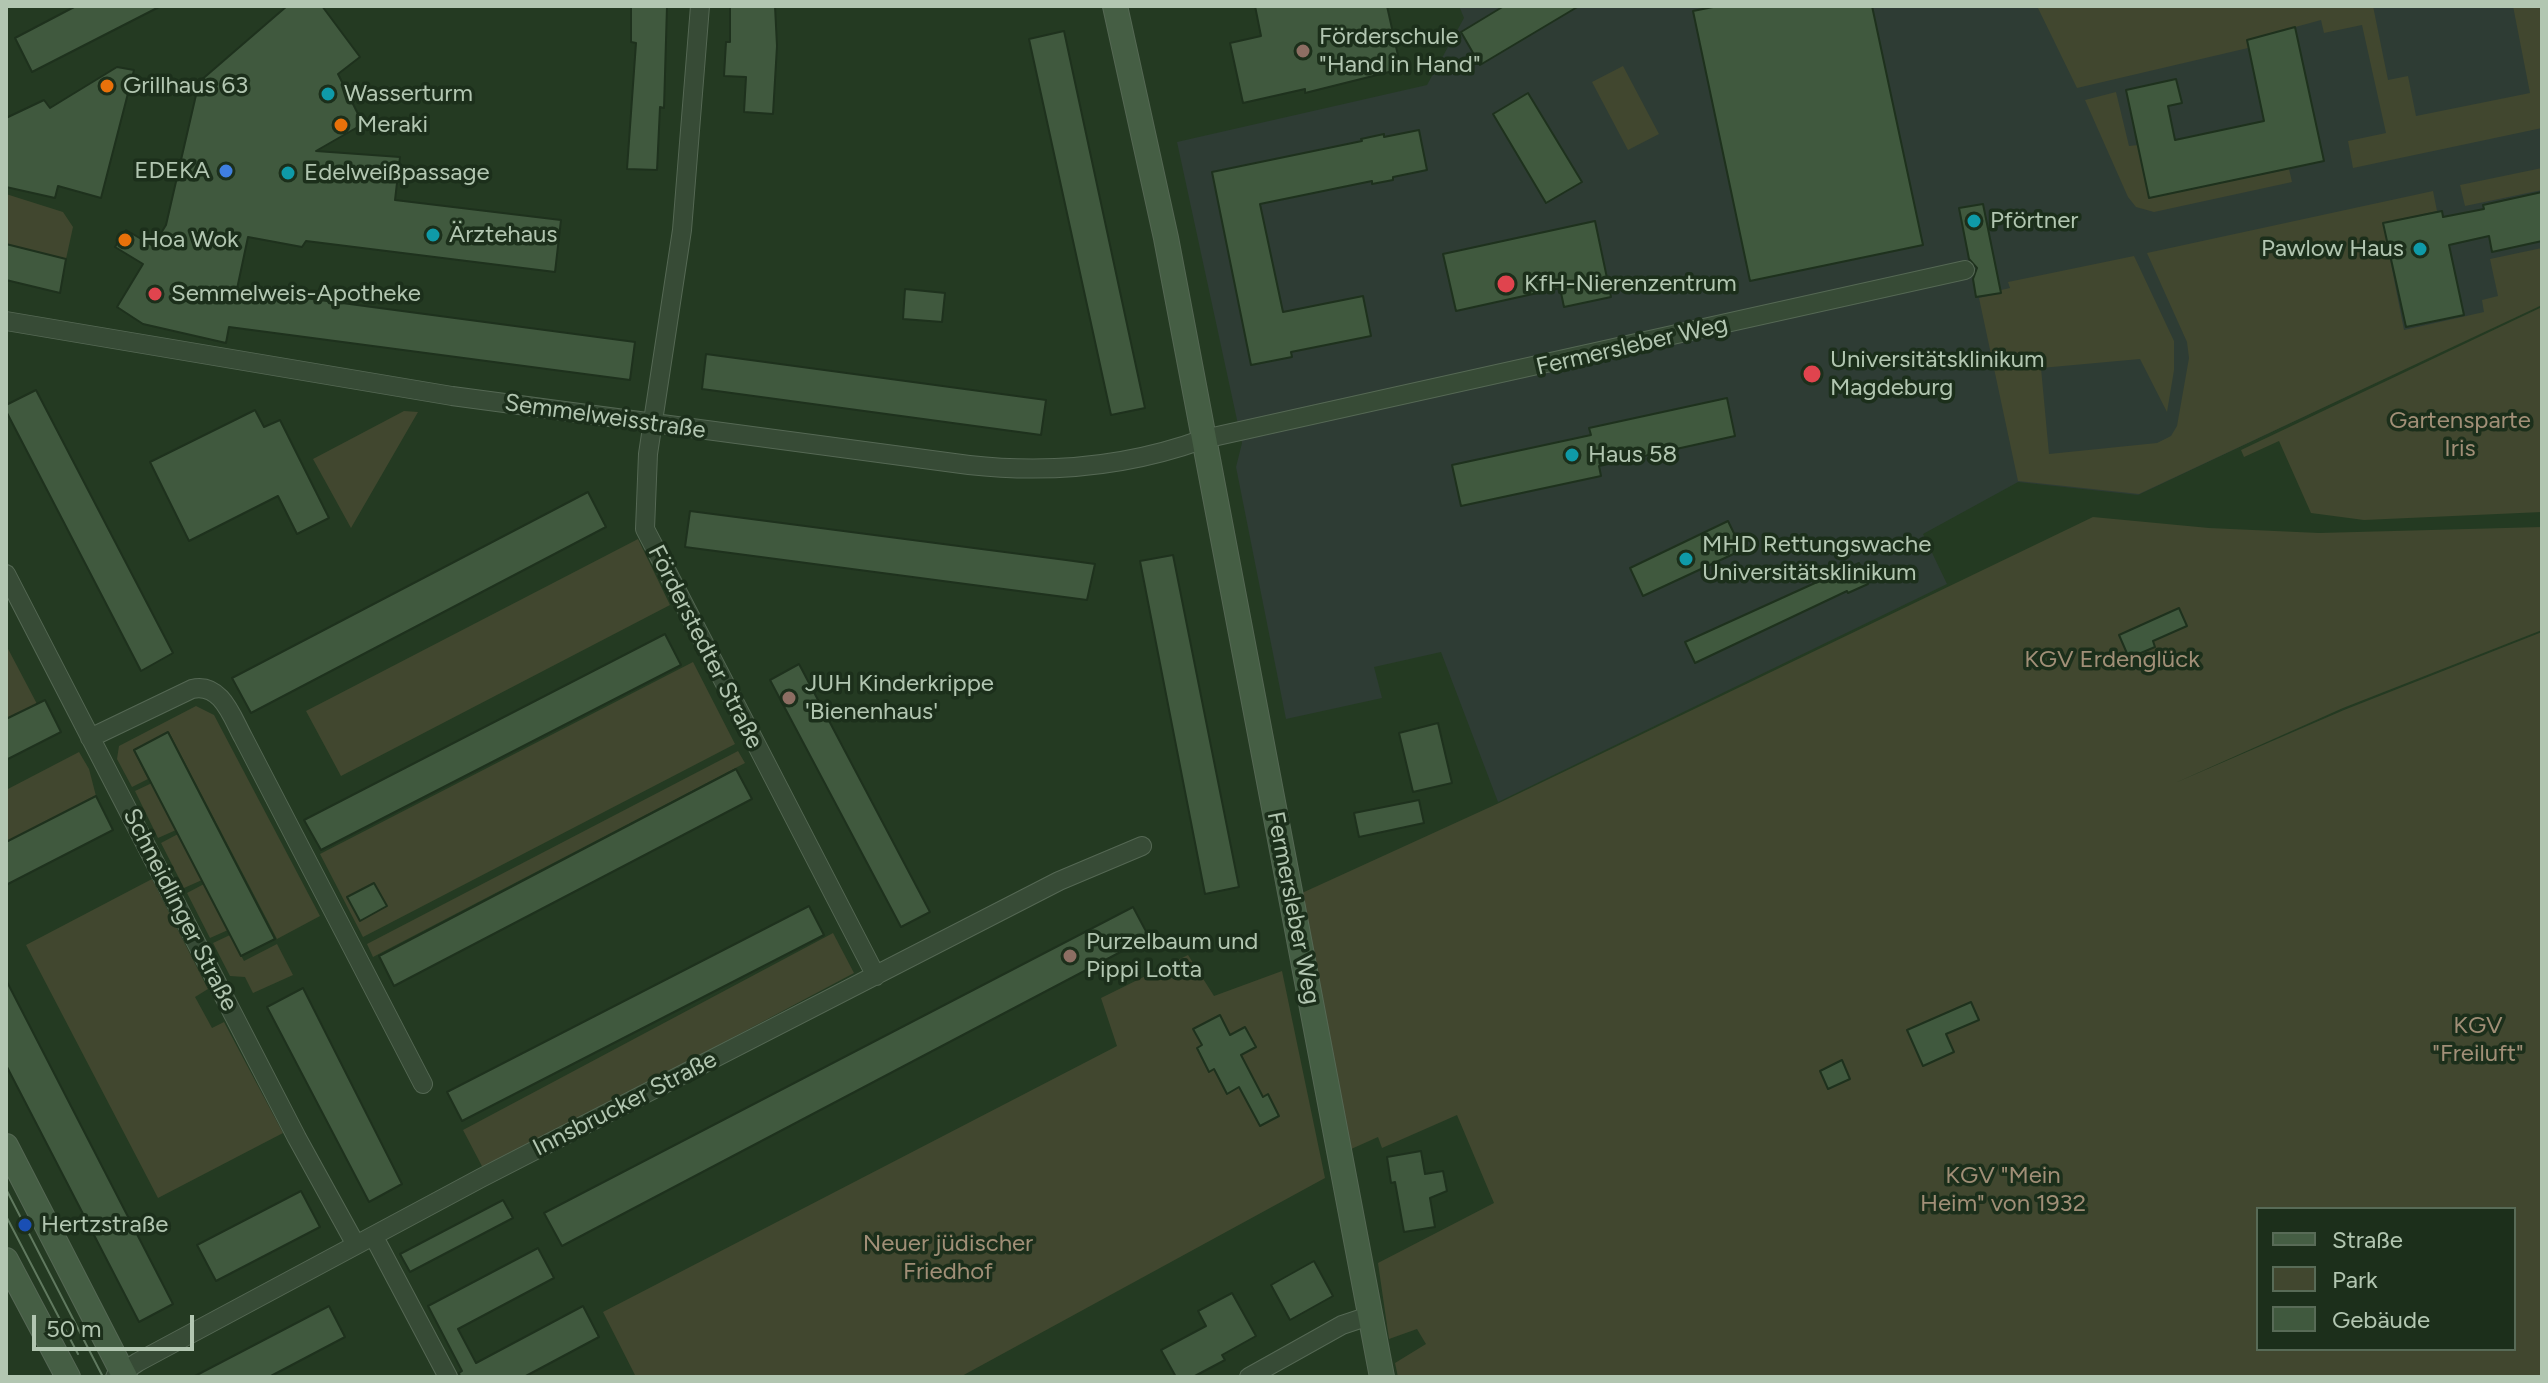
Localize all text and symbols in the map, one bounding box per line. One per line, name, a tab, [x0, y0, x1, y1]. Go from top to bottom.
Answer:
place label: Förderschule "Hand in Hand"	[1319, 23, 1481, 79]
marker: Förderschule "Hand in Hand"	[1294, 42, 1312, 60]
place label: Grillhaus 63	[123, 72, 248, 100]
marker: Grillhaus 63	[98, 77, 116, 95]
place label: Wasserturm	[344, 80, 473, 108]
marker: Wasserturm	[319, 85, 337, 103]
place label: Meraki	[357, 111, 428, 139]
marker: Meraki	[332, 116, 350, 134]
place label: EDEKA	[134, 157, 210, 185]
place label: Edelweißpassage	[304, 159, 490, 187]
marker: EDEKA	[217, 162, 235, 180]
marker: Edelweißpassage	[279, 164, 297, 182]
place label: Pförtner	[1990, 207, 2078, 235]
marker: Pförtner	[1965, 212, 1983, 230]
place label: Ärztehaus	[449, 221, 557, 249]
place label: Hoa Wok	[141, 226, 239, 254]
marker: Ärztehaus	[424, 226, 442, 244]
marker: Hoa Wok	[116, 231, 134, 249]
place label: Pawlow Haus	[2261, 235, 2404, 263]
marker: Pawlow Haus	[2411, 240, 2429, 258]
place label: KfH-Nierenzentrum	[1524, 270, 1737, 298]
marker: KfH-Nierenzentrum	[1495, 273, 1517, 295]
place label: Semmelweis-Apotheke	[171, 280, 421, 308]
marker: Semmelweis-Apotheke	[146, 285, 164, 303]
street label: Fermersleber Weg	[1533, 310, 1731, 382]
place label: Universitätsklinikum Magdeburg	[1830, 346, 2045, 402]
marker: Universitätsklinikum Magdeburg	[1801, 363, 1823, 385]
street label: Semmelweisstraße	[503, 389, 707, 445]
park label: Gartensparte Iris	[2389, 407, 2531, 463]
place label: Haus 58	[1588, 441, 1677, 469]
marker: Haus 58	[1563, 446, 1581, 464]
place label: MHD Rettungswache Universitätsklinikum	[1702, 531, 1931, 587]
street label: Förderstedter Straße	[641, 540, 769, 754]
marker: MHD Rettungswache Universitätsklinikum	[1677, 550, 1695, 568]
park label: KGV Erdenglück	[2024, 646, 2200, 674]
place label: JUH Kinderkrippe 'Bienenhaus'	[805, 670, 994, 726]
marker: JUH Kinderkrippe 'Bienenhaus'	[780, 689, 798, 707]
street label: Schneidlinger Straße	[116, 804, 244, 1016]
street label: Fermersleber Weg	[1260, 809, 1326, 1007]
place label: Purzelbaum und Pippi Lotta	[1086, 928, 1258, 984]
marker: Purzelbaum und Pippi Lotta	[1061, 947, 1079, 965]
park label: KGV "Freiluft"	[2432, 1012, 2524, 1068]
street label: Innsbrucker Straße	[528, 1045, 722, 1163]
park label: KGV "Mein Heim" von 1932	[1920, 1162, 2086, 1218]
legend	[2256, 1207, 2516, 1351]
place label: Hertzstraße	[41, 1211, 168, 1239]
marker: Hertzstraße	[16, 1216, 34, 1234]
text: Straße	[2332, 1225, 2403, 1254]
park label: Neuer jüdischer Friedhof	[863, 1230, 1033, 1286]
text: Park	[2332, 1265, 2378, 1294]
scale bar	[36, 1299, 198, 1349]
text: Gebäude	[2332, 1305, 2430, 1334]
text: 50 m	[46, 1314, 102, 1343]

